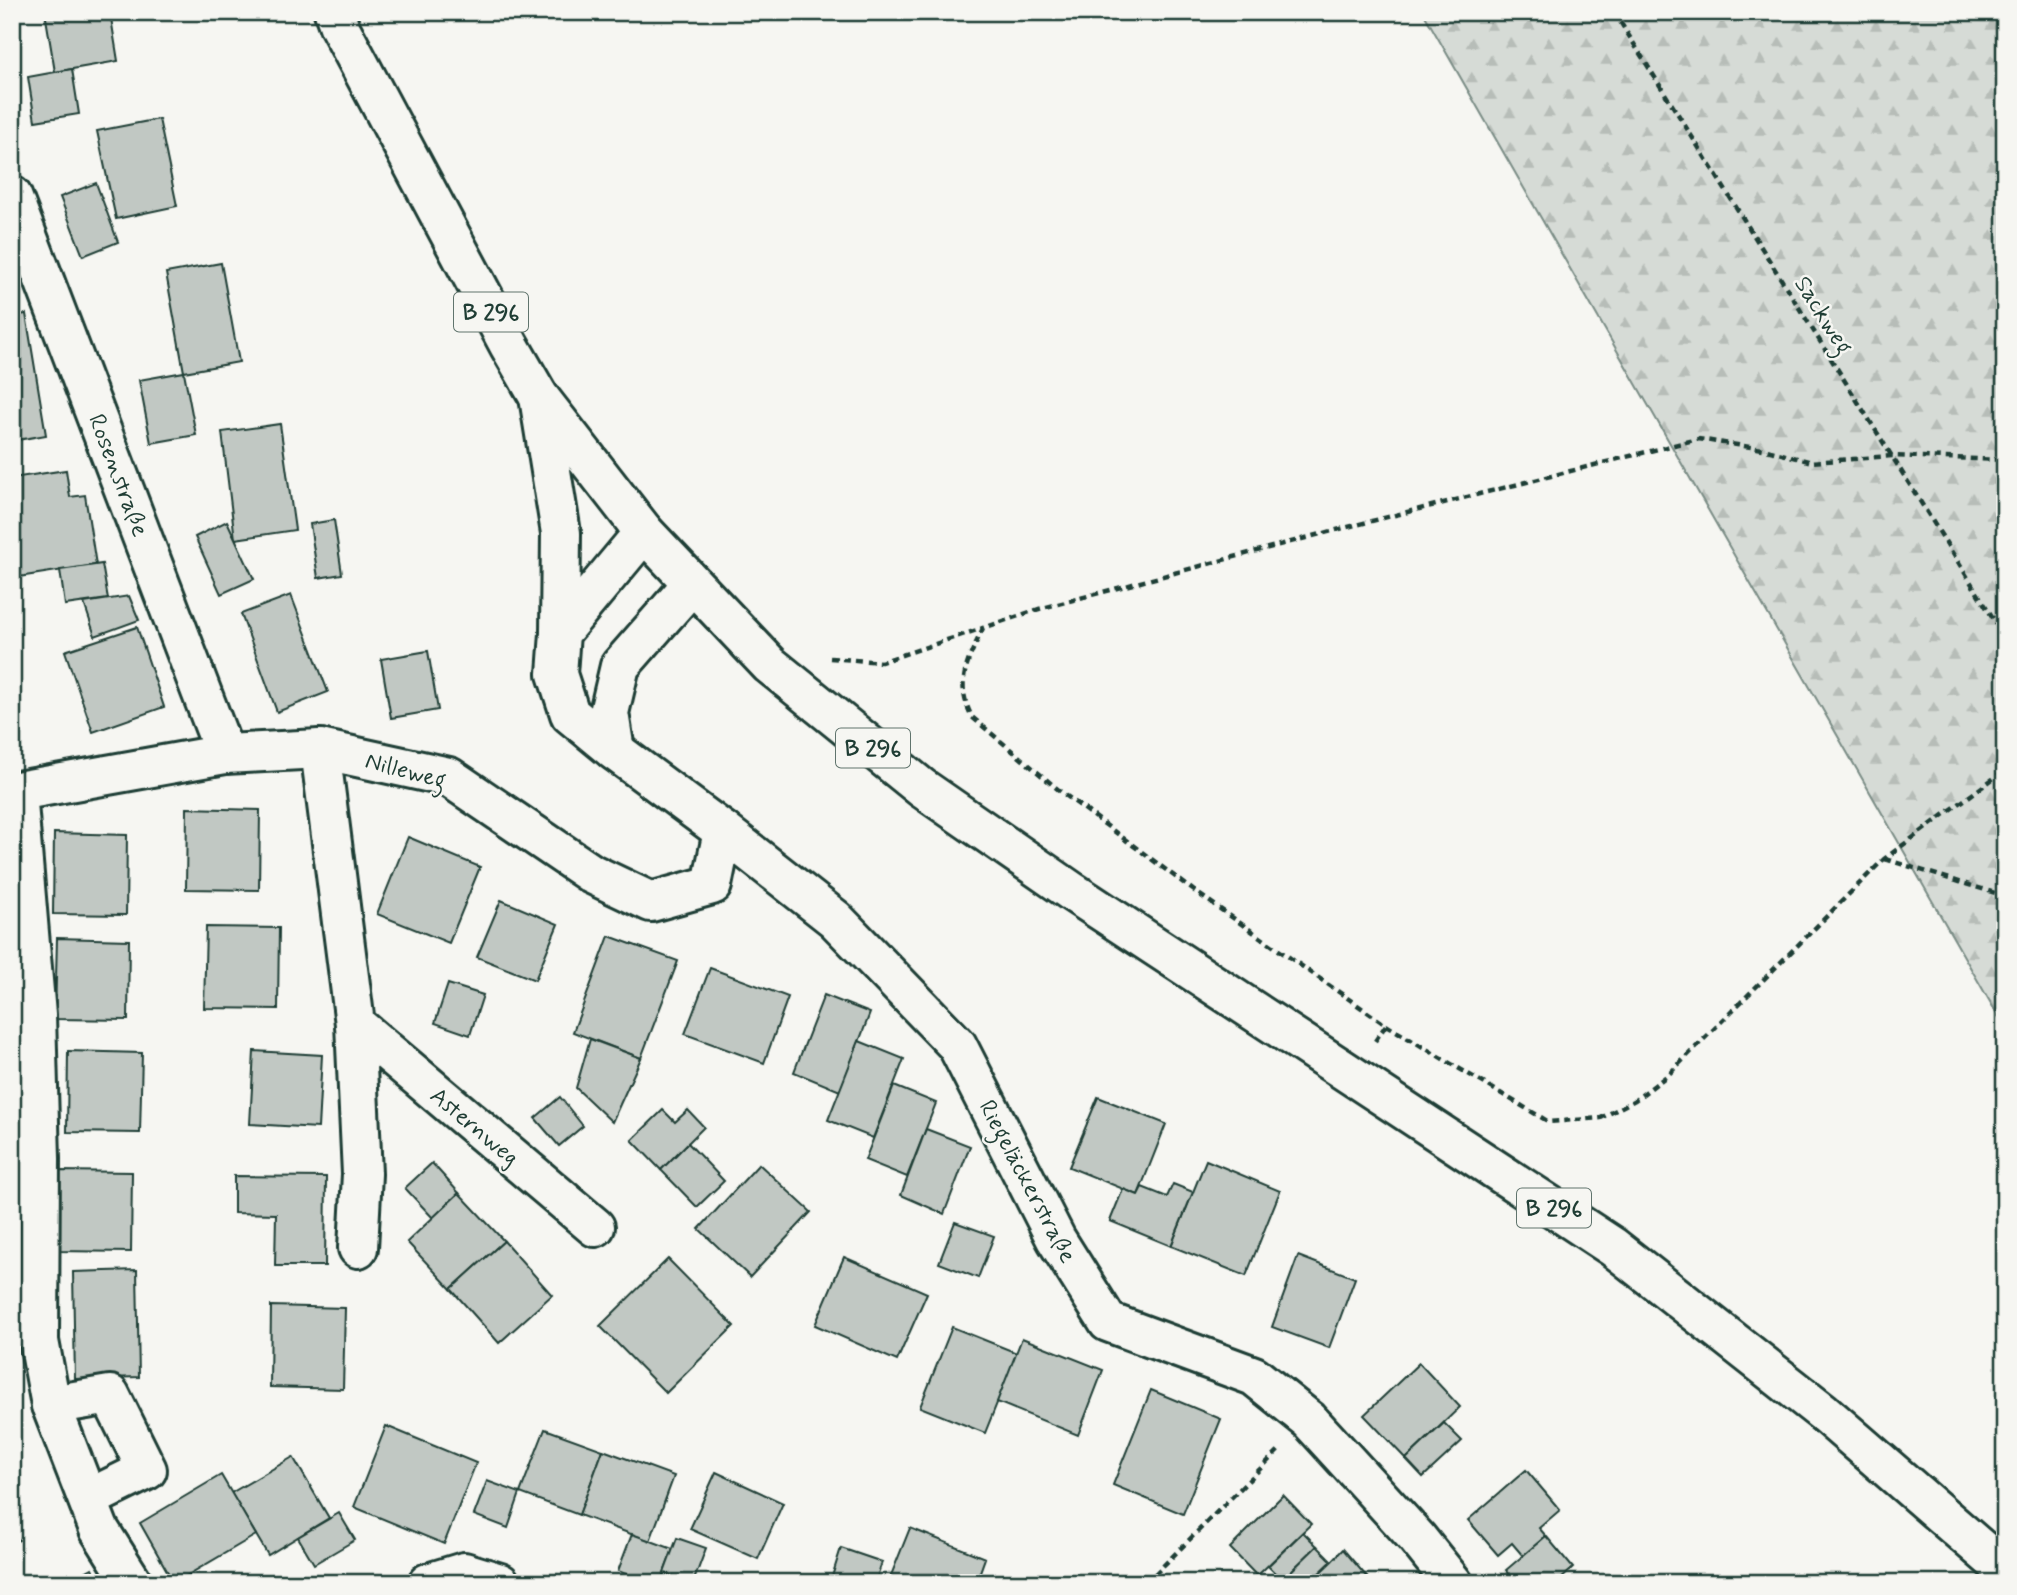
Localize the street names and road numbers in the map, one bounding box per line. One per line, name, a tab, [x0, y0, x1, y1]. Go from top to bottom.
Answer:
street label: Sackweg	[1784, 271, 1859, 363]
road number: B 296	[454, 292, 528, 332]
street label: Rosenstraße	[80, 410, 155, 541]
road number: B 296	[836, 728, 910, 768]
street label: Nilleweg	[361, 746, 450, 800]
street label: Asternweg	[423, 1081, 525, 1173]
street label: Riegeläckerstraße	[968, 1095, 1083, 1270]
road number: B 296	[1517, 1189, 1591, 1228]

